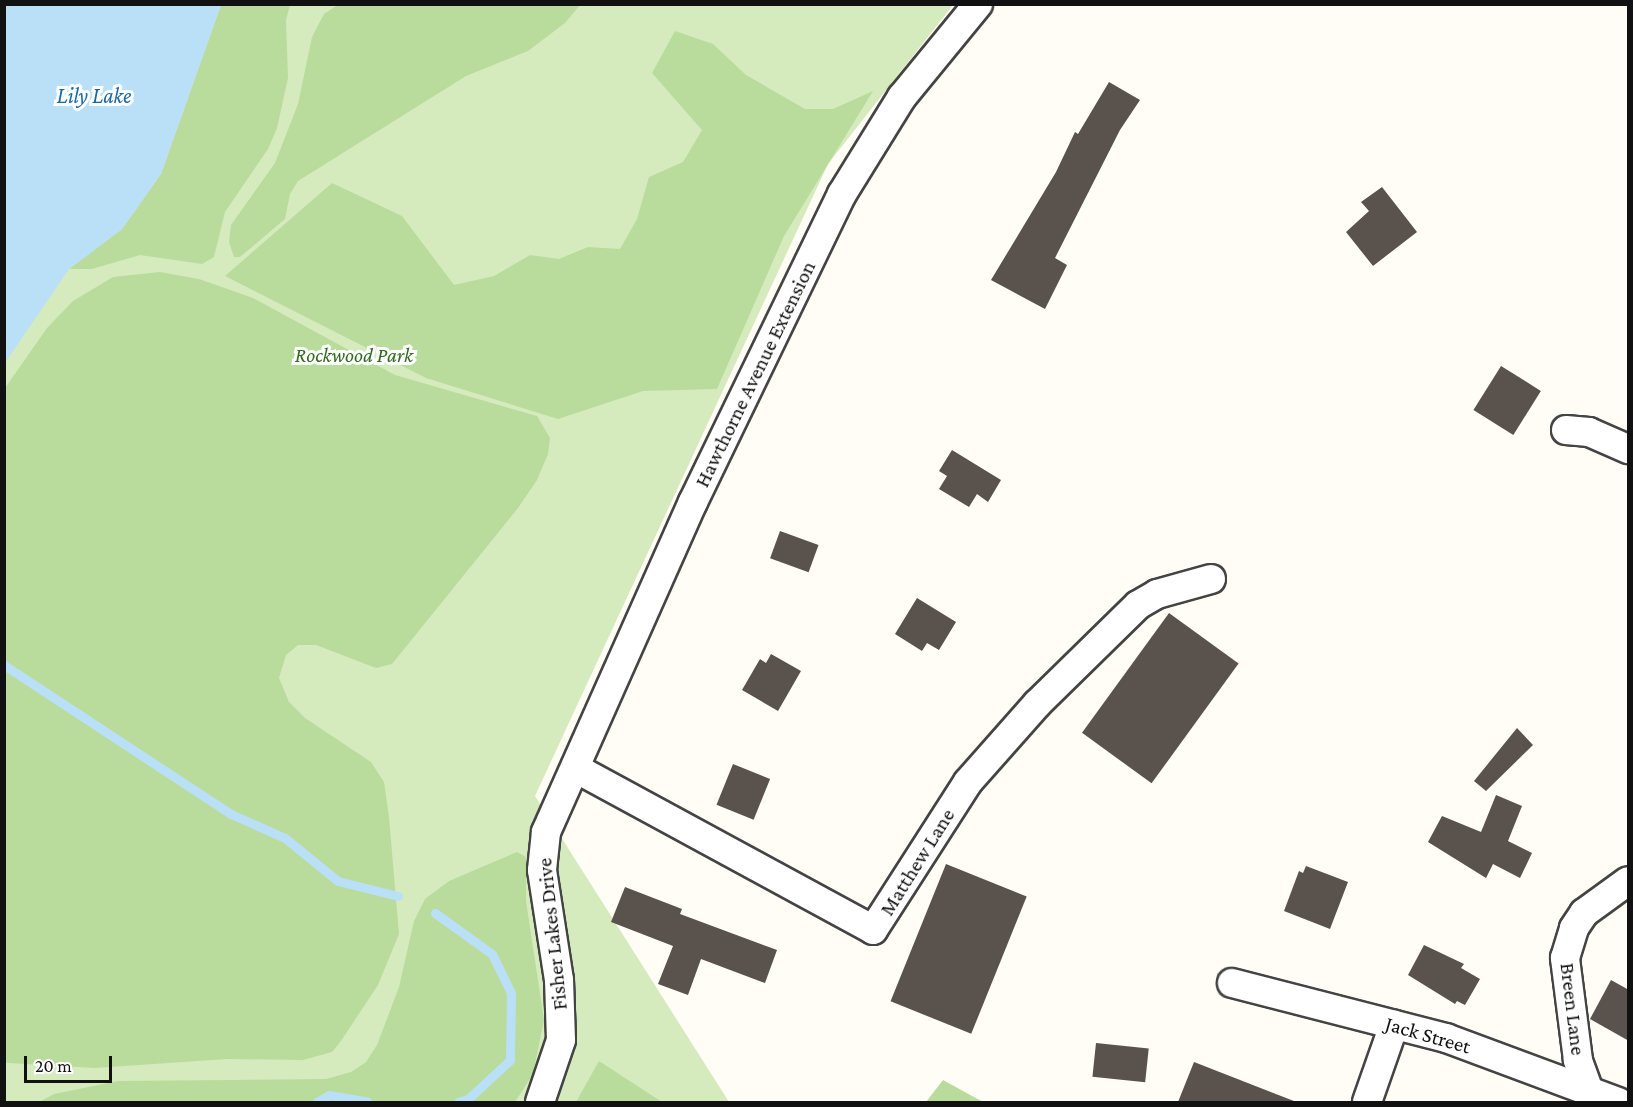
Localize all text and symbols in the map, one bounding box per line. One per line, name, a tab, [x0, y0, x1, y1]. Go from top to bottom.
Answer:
water label: Lily Lake	[57, 83, 131, 109]
street label: Hawthorne Avenue Extension	[689, 257, 821, 491]
park label: Rockwood Park	[295, 342, 413, 368]
street label: Matthew Lane	[874, 804, 960, 920]
street label: Fisher Lakes Drive	[531, 857, 573, 1011]
street label: Breen Lane	[1555, 961, 1591, 1057]
street label: Jack Street	[1382, 1011, 1474, 1059]
scale bar	[27, 1044, 116, 1082]
text: 20 m	[35, 1056, 72, 1076]

